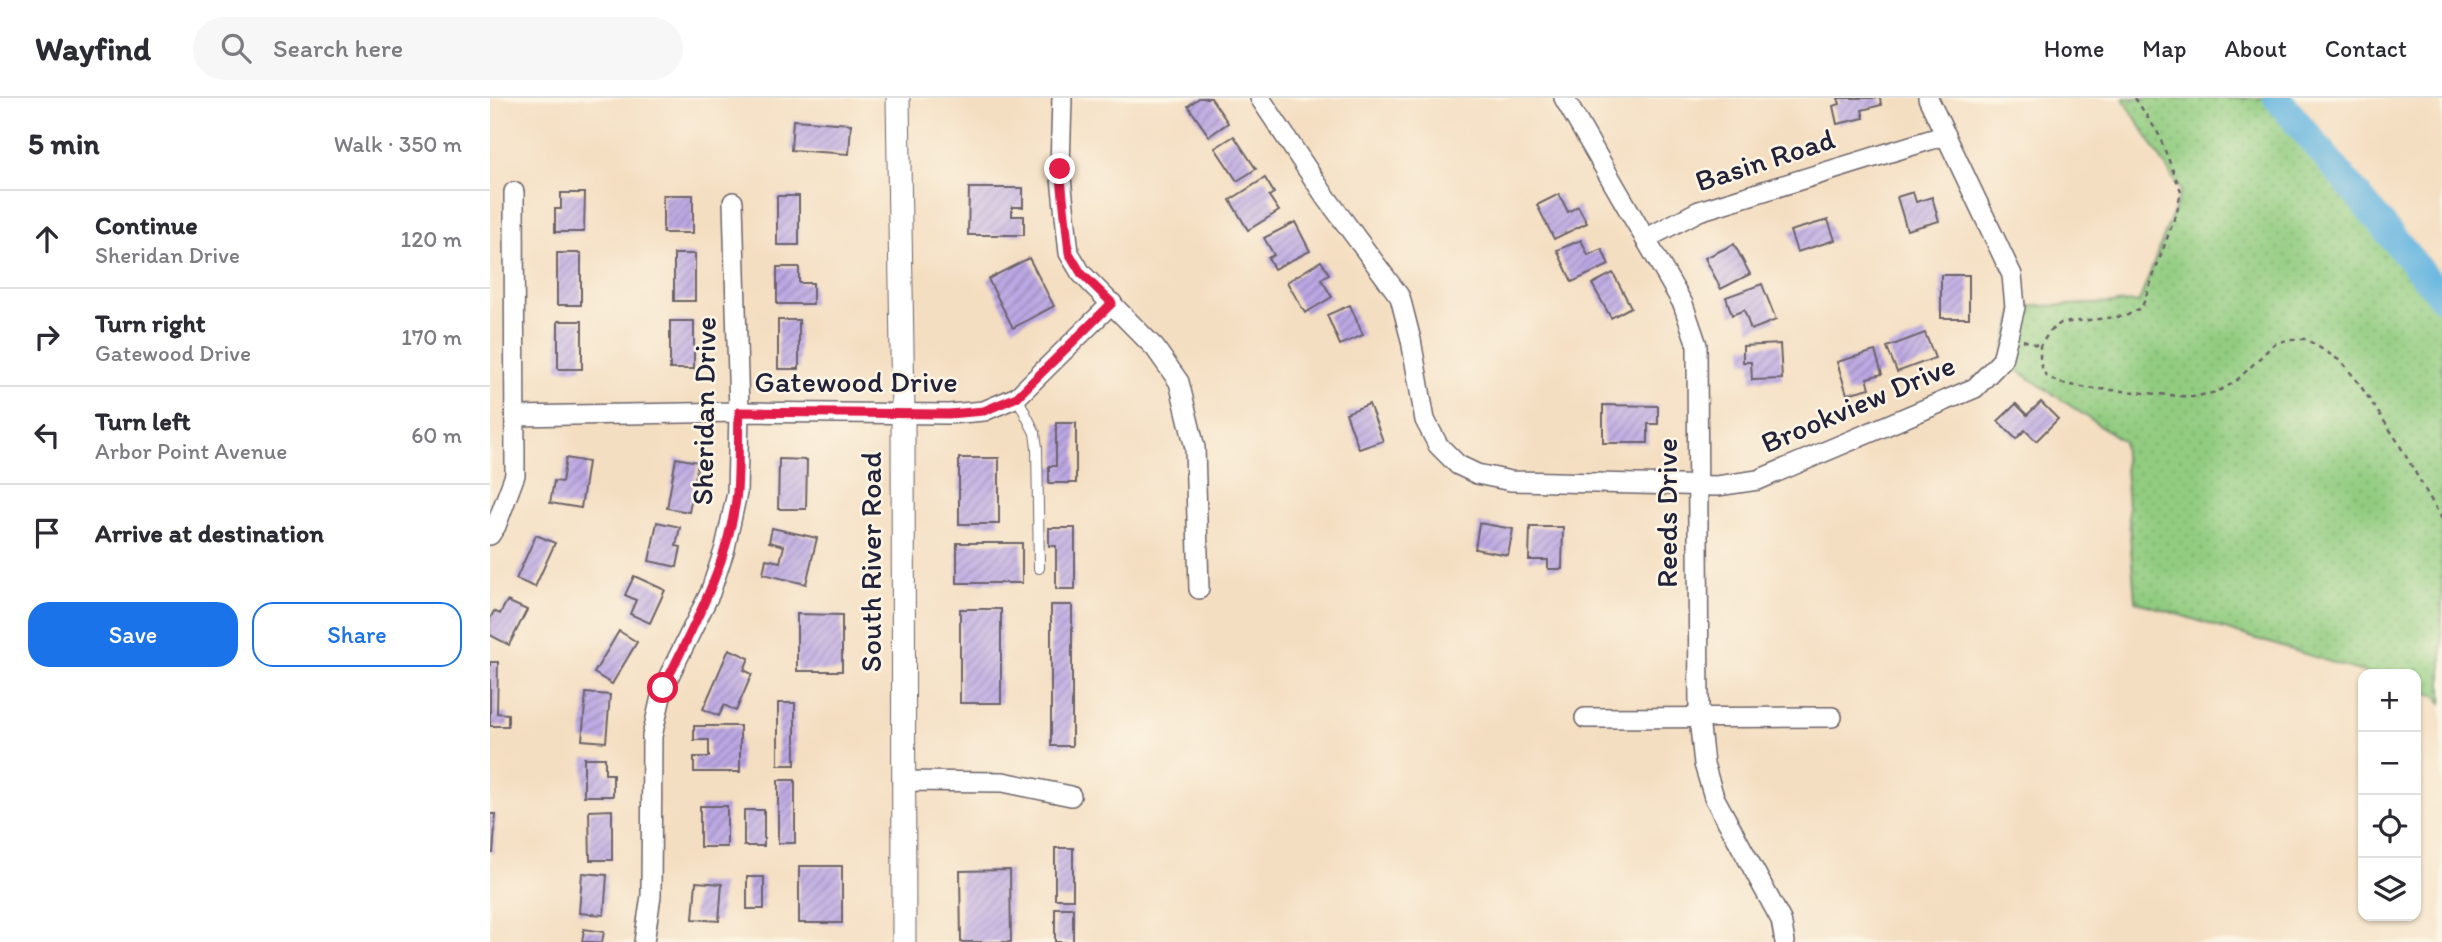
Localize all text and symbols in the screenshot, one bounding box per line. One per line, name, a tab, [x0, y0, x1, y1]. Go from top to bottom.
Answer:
search box	[193, 17, 683, 80]
text: Wayfind	[35, 29, 151, 68]
icon: search	[217, 29, 255, 67]
text: Search here	[273, 32, 403, 64]
text: Home	[2044, 34, 2104, 63]
text: Map	[2142, 34, 2186, 63]
text: About	[2224, 34, 2287, 63]
text: Contact	[2325, 34, 2407, 63]
street label: Basin Road	[1690, 120, 1839, 199]
text: 5 min	[28, 125, 99, 162]
text: Walk · 350 m	[334, 130, 462, 158]
route end	[1044, 153, 1075, 184]
text: Continue	[95, 209, 198, 241]
icon: ahead	[28, 220, 66, 258]
text: 120 m	[401, 225, 462, 253]
text: Sheridan Drive	[95, 241, 240, 269]
text: Turn right	[95, 307, 206, 339]
street label: Sheridan Drive	[683, 316, 724, 506]
icon: right	[28, 318, 66, 356]
text: 170 m	[401, 323, 462, 351]
text: Gatewood Drive	[95, 339, 251, 367]
street label: Brookview Drive	[1755, 346, 1960, 461]
street label: Gatewood Drive	[754, 363, 958, 400]
text: Turn left	[95, 405, 191, 437]
icon: left	[28, 416, 66, 454]
text: 60 m	[411, 421, 462, 449]
text: Arbor Point Avenue	[95, 437, 287, 465]
street label: Reeds Drive	[1648, 438, 1685, 588]
street label: South River Road	[852, 452, 889, 672]
icon: arrive	[28, 514, 66, 552]
text: Arrive at destination	[95, 517, 324, 549]
button: Save	[28, 602, 238, 667]
button: Share	[252, 602, 462, 667]
map controls	[2358, 669, 2421, 921]
button: +	[2358, 669, 2421, 732]
route start	[647, 672, 678, 703]
button: −	[2358, 732, 2421, 795]
button: locate	[2358, 795, 2421, 858]
button: layers	[2358, 858, 2421, 921]

